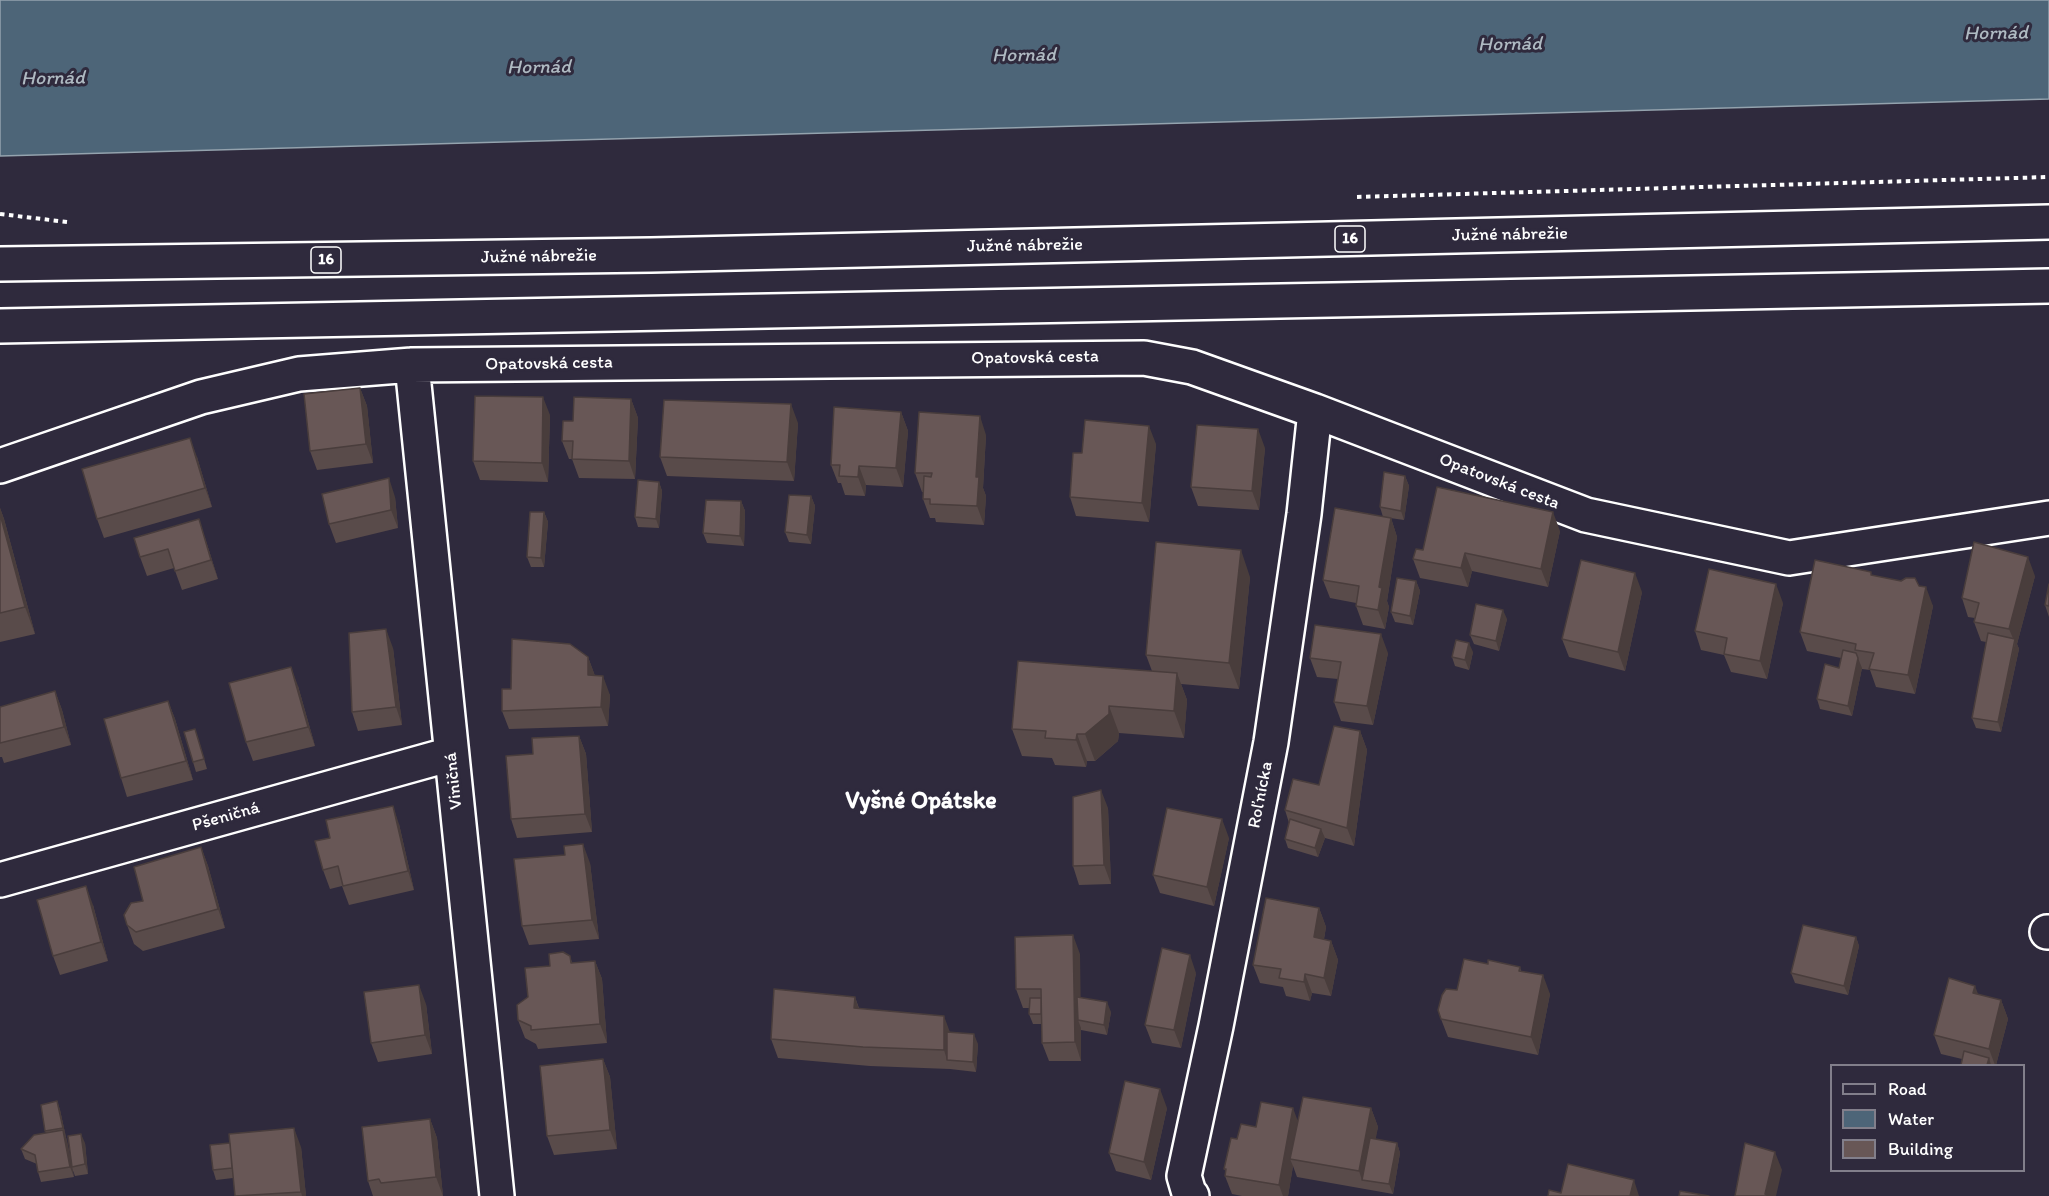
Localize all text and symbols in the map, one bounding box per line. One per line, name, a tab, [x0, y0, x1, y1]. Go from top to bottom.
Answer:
water label: Hornád	[1964, 21, 2028, 47]
water label: Hornád	[1478, 32, 1542, 58]
water label: Hornád	[992, 43, 1056, 69]
water label: Hornád	[507, 55, 571, 81]
water label: Hornád	[21, 66, 85, 92]
street label: Južné nábrežie	[1452, 223, 1568, 247]
road number: 16	[1335, 226, 1365, 252]
street label: Južné nábrežie	[967, 234, 1083, 258]
street label: Južné nábrežie	[481, 245, 597, 269]
road number: 16	[311, 247, 341, 273]
street label: Opatovská cesta	[971, 346, 1099, 370]
street label: Opatovská cesta	[485, 352, 613, 376]
street label: Opatovská cesta	[1436, 449, 1562, 515]
street label: Viničná	[440, 751, 468, 811]
street label: Roľnícka	[1244, 760, 1278, 830]
district label: Vyšné Opátske	[845, 788, 997, 816]
street label: Pšeničná	[190, 797, 262, 837]
legend	[1830, 1064, 2025, 1172]
text: Road	[1888, 1078, 1927, 1100]
text: Water	[1888, 1108, 1934, 1130]
text: Building	[1888, 1138, 1953, 1160]

